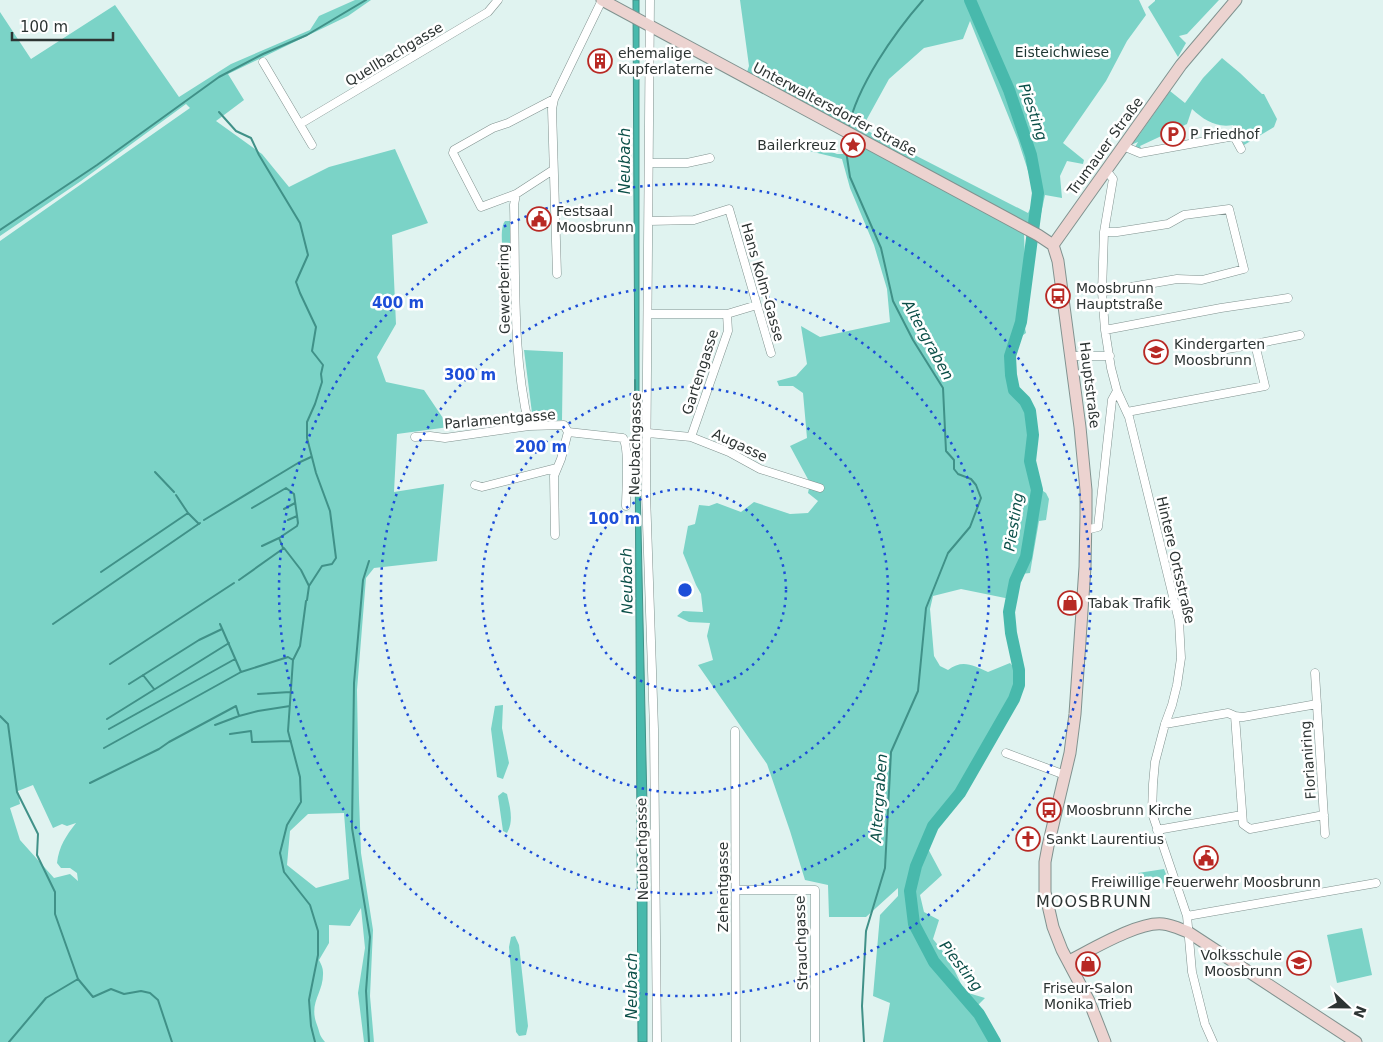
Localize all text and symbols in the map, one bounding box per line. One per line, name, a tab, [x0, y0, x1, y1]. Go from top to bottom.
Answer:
scale bar	[12, 10, 114, 42]
text: 100 m	[20, 18, 68, 36]
street label: Quellbachgasse	[342, 19, 446, 89]
park label: Eisteichwiese	[1015, 44, 1109, 60]
place label: ehemalige Kupferlaterne	[618, 45, 713, 77]
building icon: ehemalige Kupferlaterne	[587, 48, 613, 74]
street label: Unterwaltersdorfer Straße	[750, 59, 920, 159]
water label: Piesting	[1015, 81, 1051, 143]
street label: Trumauer Straße	[1063, 94, 1146, 199]
parking icon: P Friedhof	[1160, 121, 1186, 147]
place label: P Friedhof	[1190, 126, 1261, 142]
water label: Neubach	[616, 128, 634, 194]
place icon: Bailerkreuz	[840, 132, 866, 158]
place label: Bailerkreuz	[757, 137, 836, 153]
place label: Festsaal Moosbrunn	[556, 203, 634, 235]
public building icon: Festsaal Moosbrunn	[526, 206, 552, 232]
street label: Hans Kolm-Gasse	[738, 221, 788, 343]
street label: Gewerbering	[495, 244, 513, 334]
place label: Moosbrunn Hauptstraße	[1076, 280, 1163, 312]
bus stop icon: Moosbrunn Hauptstraße	[1045, 283, 1071, 309]
text: 400 m	[372, 294, 424, 312]
water label: Altergraben	[898, 296, 957, 383]
street label: Gartengasse	[679, 327, 721, 417]
place label: Kindergarten Moosbrunn	[1174, 336, 1265, 368]
school or university icon: Kindergarten Moosbrunn	[1143, 339, 1169, 365]
street label: Hauptstraße	[1077, 341, 1103, 429]
text: 300 m	[444, 366, 496, 384]
street label: Neubachgasse	[626, 393, 644, 495]
street label: Parlamentgasse	[444, 406, 556, 432]
street label: Augasse	[710, 425, 770, 465]
text: 200 m	[515, 438, 567, 456]
water label: Piesting	[1000, 491, 1028, 553]
street label: Hintere Ortsstraße	[1154, 495, 1198, 625]
text: 100 m	[588, 510, 640, 528]
water label: Neubach	[617, 548, 637, 614]
centre of rings	[676, 581, 694, 599]
shop icon: Tabak Trafik	[1057, 590, 1083, 616]
place label: Tabak Trafik	[1087, 595, 1171, 611]
street label: Florianiring	[1297, 720, 1319, 800]
water label: Altergraben	[867, 753, 891, 844]
bus stop icon: Moosbrunn Kirche	[1036, 797, 1062, 823]
street label: Neubachgasse	[633, 798, 651, 900]
place label: Moosbrunn Kirche	[1066, 802, 1192, 818]
church icon: Sankt Laurentius	[1015, 826, 1041, 852]
place label: Sankt Laurentius	[1046, 831, 1164, 847]
street label: Zehentgasse	[715, 842, 731, 932]
public building icon: Freiwillige Feuerwehr Moosbrunn	[1193, 845, 1219, 871]
place label: Freiwillige Feuerwehr Moosbrunn	[1091, 874, 1321, 890]
district label: MOOSBRUNN	[1036, 892, 1152, 911]
street label: Strauchgasse	[791, 895, 811, 991]
water label: Piesting	[936, 937, 986, 995]
place label: Volksschule Moosbrunn	[1200, 947, 1282, 979]
school or university icon: Volksschule Moosbrunn	[1286, 950, 1312, 976]
shop icon: Friseur-Salon Monika Trieb	[1075, 951, 1101, 977]
water label: Neubach	[623, 953, 641, 1019]
place label: Friseur-Salon Monika Trieb	[1043, 980, 1133, 1012]
north arrow	[1323, 982, 1373, 1032]
text: N	[1350, 1003, 1370, 1020]

